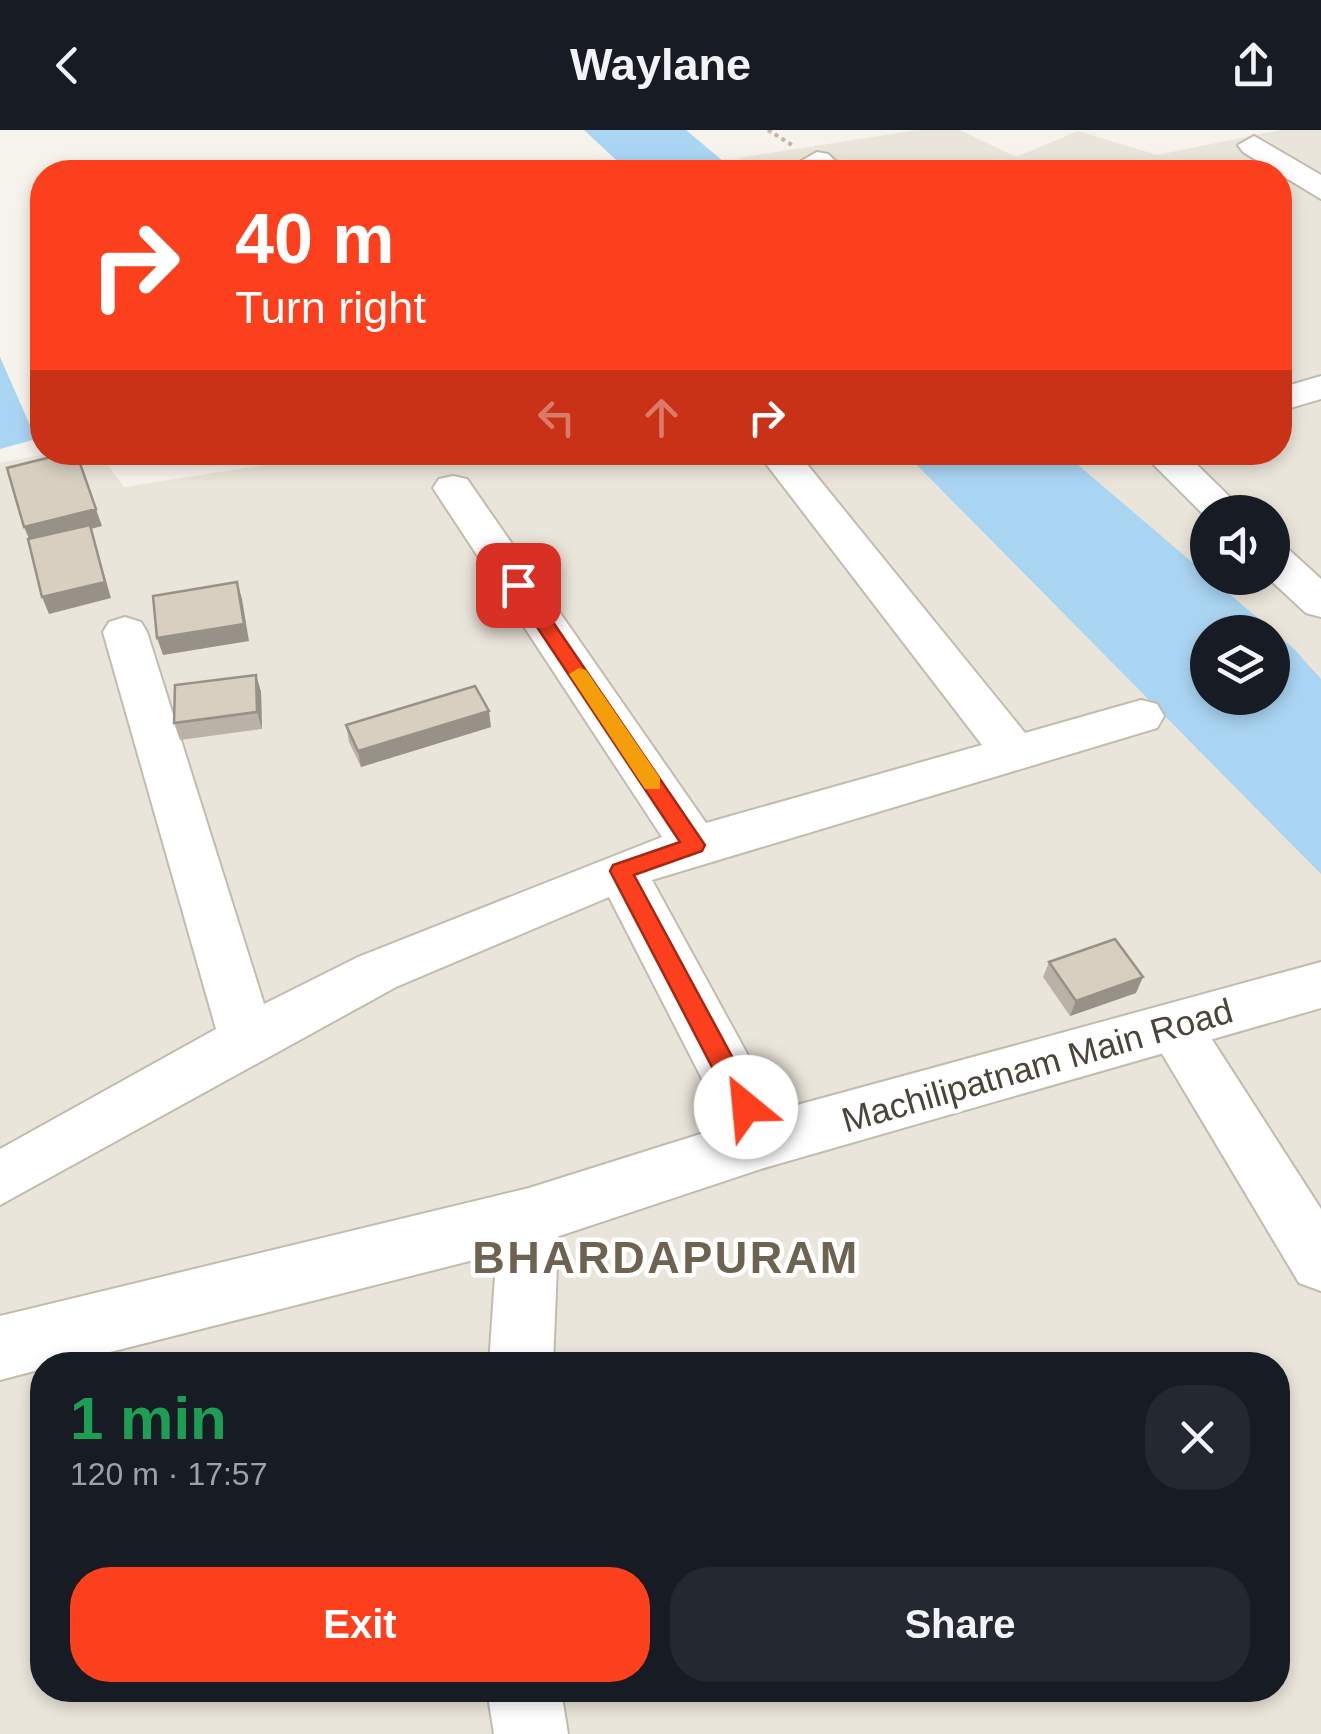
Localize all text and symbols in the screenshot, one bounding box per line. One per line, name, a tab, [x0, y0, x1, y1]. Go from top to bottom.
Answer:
icon: back	[40, 38, 95, 93]
icon: share	[1226, 38, 1281, 93]
text: Waylane	[570, 39, 751, 90]
icon: right	[70, 200, 200, 330]
text: 40 m	[235, 200, 395, 278]
text: Turn right	[235, 282, 426, 333]
icon: left	[529, 390, 584, 445]
icon: ahead	[634, 390, 689, 445]
icon: right	[739, 390, 794, 445]
map controls	[1190, 495, 1290, 715]
button: sound	[1190, 495, 1290, 595]
pin	[476, 543, 561, 628]
icon: arrive	[491, 558, 546, 613]
button: layers	[1190, 615, 1290, 715]
street label: Machilipatnam Main Road	[837, 990, 1237, 1140]
position arrow	[694, 1055, 798, 1159]
district label: BHARDAPURAM	[472, 1232, 860, 1283]
text: 1 min	[70, 1385, 227, 1452]
button: close	[1145, 1385, 1250, 1490]
text: 120 m · 17:57	[70, 1456, 267, 1492]
button: Exit	[70, 1567, 650, 1682]
button: Share	[670, 1567, 1250, 1682]

